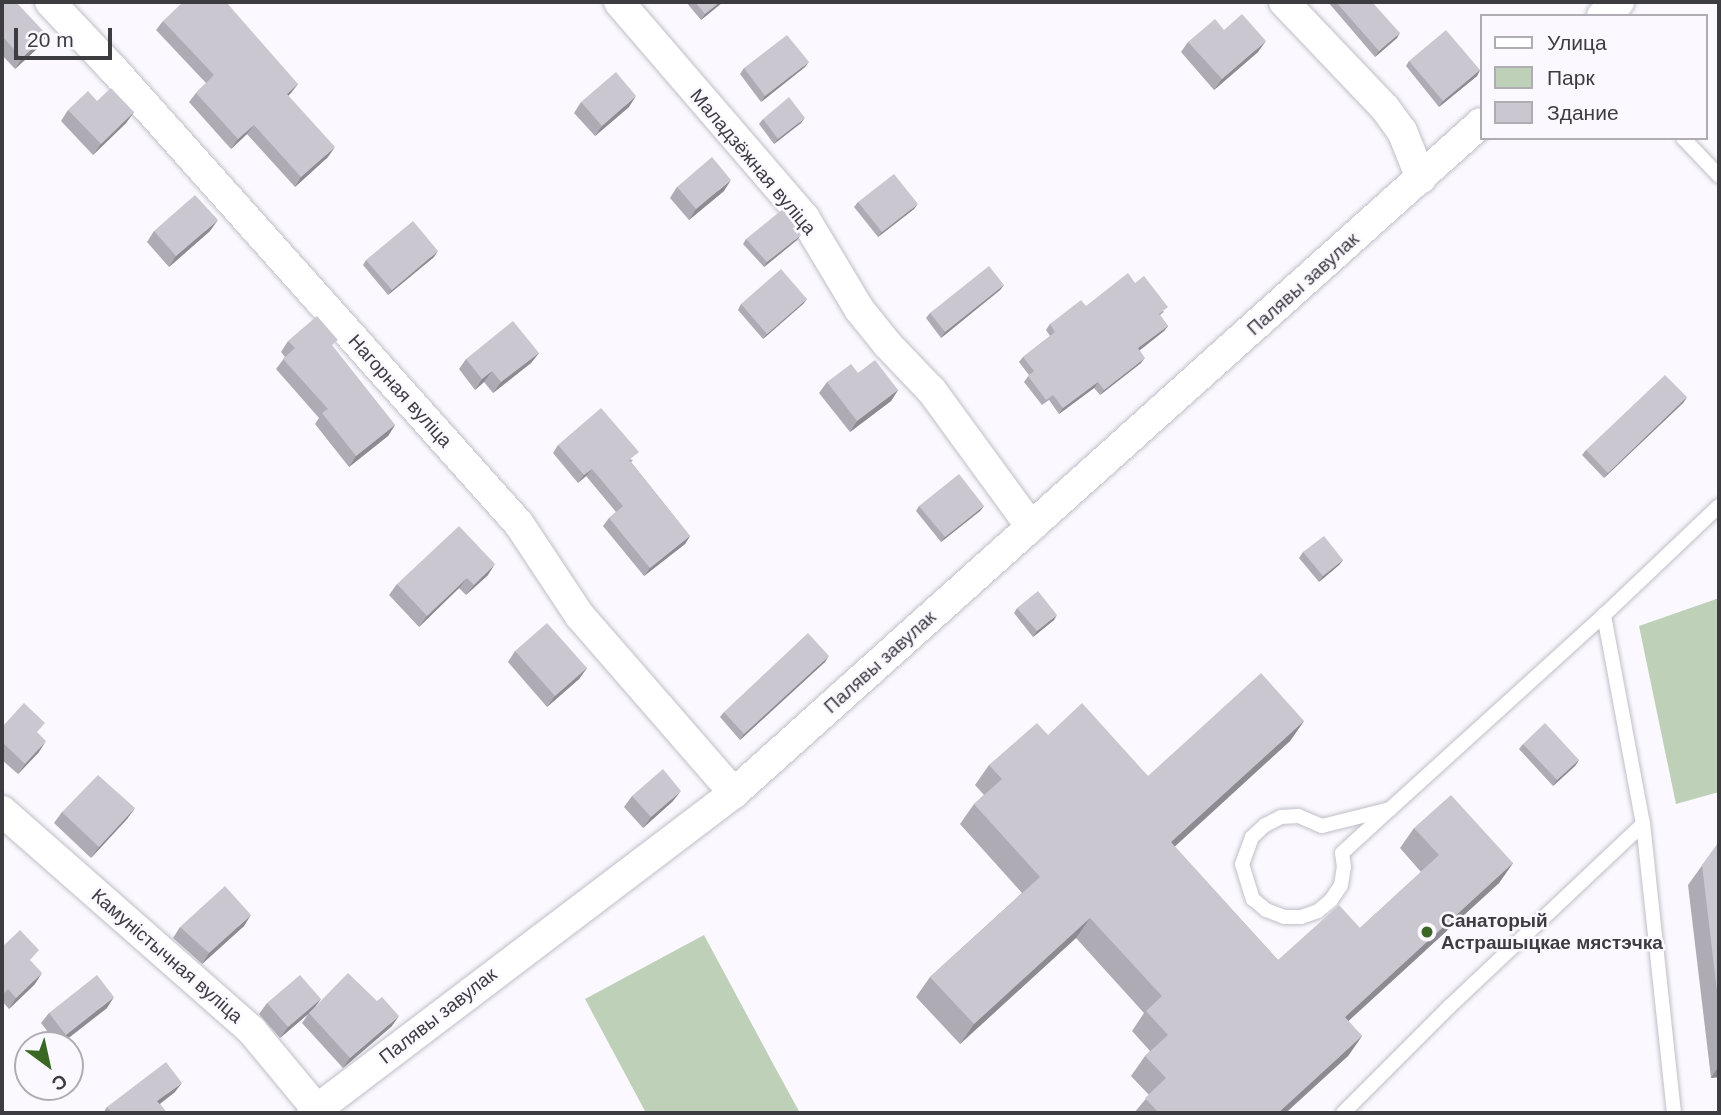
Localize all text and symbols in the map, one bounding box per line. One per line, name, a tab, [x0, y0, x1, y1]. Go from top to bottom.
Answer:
scale bar	[18, 14, 116, 58]
legend	[1480, 14, 1707, 140]
text: 20 m	[27, 28, 74, 51]
text: Улица	[1547, 31, 1607, 54]
text: Парк	[1547, 66, 1595, 89]
street label: Маладзёжная вуліца	[685, 84, 821, 240]
text: Здание	[1547, 101, 1619, 124]
street label: Палявы завулак	[1242, 228, 1364, 340]
street label: Нагорная вуліца	[343, 330, 457, 452]
street label: Палявы завулак	[819, 606, 941, 718]
street label: Камуністычная вуліца	[87, 884, 247, 1028]
place label: Санаторый Астрашыцкае мястэчка	[1441, 910, 1663, 954]
marker: Санаторый Астрашыцкае мястэчка	[1419, 924, 1435, 940]
street label: Палявы завулак	[375, 963, 501, 1069]
north arrow	[14, 1031, 84, 1101]
text: С	[48, 1070, 71, 1095]

